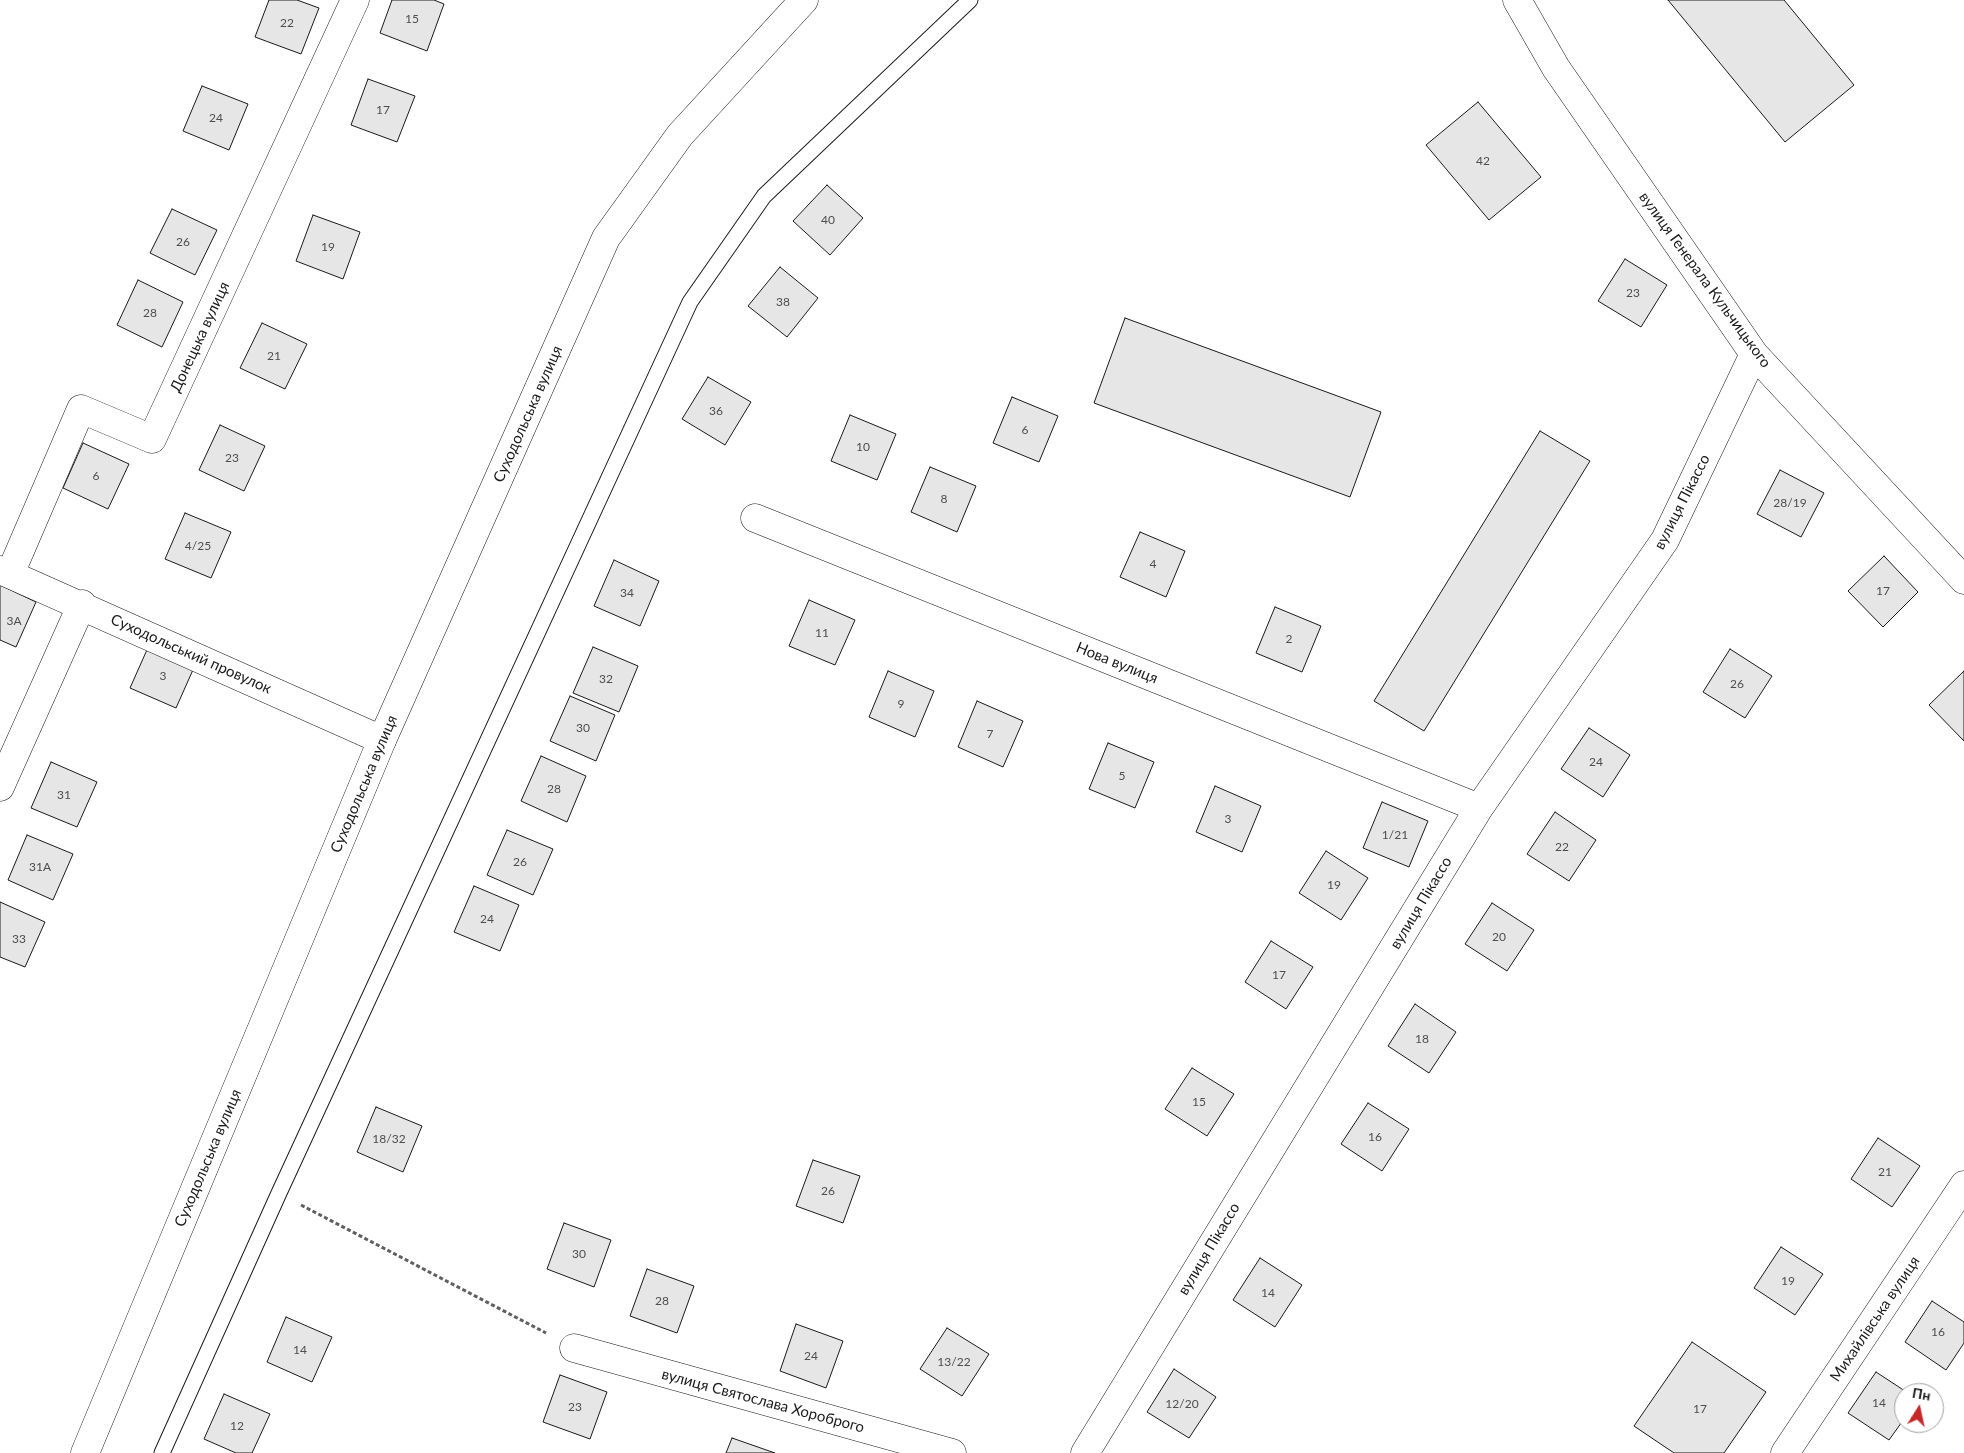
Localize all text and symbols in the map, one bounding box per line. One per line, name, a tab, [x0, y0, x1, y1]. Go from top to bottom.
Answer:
house number: 15	[405, 12, 419, 26]
house number: 22	[280, 16, 294, 30]
house number: 17	[376, 103, 390, 117]
house number: 24	[209, 111, 223, 125]
house number: 42	[1476, 154, 1490, 168]
street label: вулиця Генерала Кульчицького	[1635, 189, 1775, 371]
house number: 40	[821, 213, 835, 227]
house number: 26	[176, 235, 190, 249]
house number: 19	[321, 240, 335, 254]
street label: Донецька вулиця	[167, 279, 233, 395]
house number: 23	[1626, 286, 1640, 300]
house number: 38	[776, 295, 790, 309]
house number: 28	[143, 306, 157, 320]
street label: Суходольська вулиця	[490, 343, 566, 485]
house number: 21	[267, 349, 281, 363]
house number: 36	[709, 404, 723, 418]
house number: 6	[1022, 423, 1028, 437]
house number: 10	[856, 440, 870, 454]
house number: 23	[225, 451, 239, 465]
street label: вулиця Пікассо	[1650, 451, 1714, 553]
house number: 6	[93, 469, 99, 483]
house number: 8	[941, 492, 947, 506]
house number: 28/19	[1773, 496, 1807, 510]
house number: 4/25	[185, 539, 211, 553]
house number: 4	[1150, 557, 1156, 571]
house number: 17	[1876, 584, 1890, 598]
house number: 34	[620, 586, 634, 600]
street label: Суходольський провулок	[108, 610, 274, 698]
house number: 3А	[6, 614, 22, 628]
house number: 11	[815, 626, 829, 640]
house number: 2	[1286, 632, 1292, 646]
street label: Нова вулиця	[1073, 638, 1161, 688]
house number: 3	[160, 669, 166, 683]
house number: 32	[599, 672, 613, 686]
house number: 26	[1730, 677, 1744, 691]
house number: 9	[898, 697, 904, 711]
street label: Суходольська вулиця	[327, 712, 401, 856]
house number: 30	[576, 721, 590, 735]
house number: 7	[987, 727, 993, 741]
house number: 24	[1589, 755, 1603, 769]
house number: 5	[1119, 769, 1125, 783]
house number: 28	[547, 782, 561, 796]
house number: 31	[57, 788, 71, 802]
house number: 3	[1225, 812, 1231, 826]
house number: 1/21	[1382, 828, 1408, 842]
house number: 22	[1555, 840, 1569, 854]
street label: вулиця Пікассо	[1386, 854, 1456, 952]
house number: 26	[513, 855, 527, 869]
house number: 31А	[29, 860, 51, 874]
house number: 19	[1327, 878, 1341, 892]
house number: 24	[480, 912, 494, 926]
house number: 20	[1492, 930, 1506, 944]
house number: 33	[12, 932, 26, 946]
house number: 17	[1272, 968, 1286, 982]
house number: 18	[1415, 1032, 1429, 1046]
street label: Суходольська вулиця	[171, 1086, 245, 1230]
house number: 15	[1192, 1095, 1206, 1109]
house number: 16	[1368, 1130, 1382, 1144]
house number: 18/32	[372, 1132, 406, 1146]
house number: 21	[1878, 1165, 1892, 1179]
house number: 26	[821, 1184, 835, 1198]
street label: вулиця Пікассо	[1174, 1200, 1244, 1298]
house number: 30	[572, 1247, 586, 1261]
street label: Михайлівська вулиця	[1826, 1253, 1924, 1385]
house number: 19	[1781, 1274, 1795, 1288]
house number: 14	[1261, 1286, 1275, 1300]
house number: 28	[655, 1294, 669, 1308]
house number: 16	[1931, 1325, 1945, 1339]
house number: 14	[293, 1343, 307, 1357]
house number: 24	[804, 1349, 818, 1363]
house number: 13/22	[937, 1355, 971, 1369]
street label: вулиця Святослава Хороброго	[660, 1365, 866, 1437]
north arrow	[1894, 1383, 1944, 1433]
text: Пн	[1911, 1384, 1932, 1404]
house number: 14	[1872, 1396, 1886, 1410]
house number: 12/20	[1165, 1397, 1199, 1411]
house number: 23	[568, 1400, 582, 1414]
house number: 17	[1693, 1402, 1707, 1416]
house number: 12	[230, 1419, 244, 1433]

